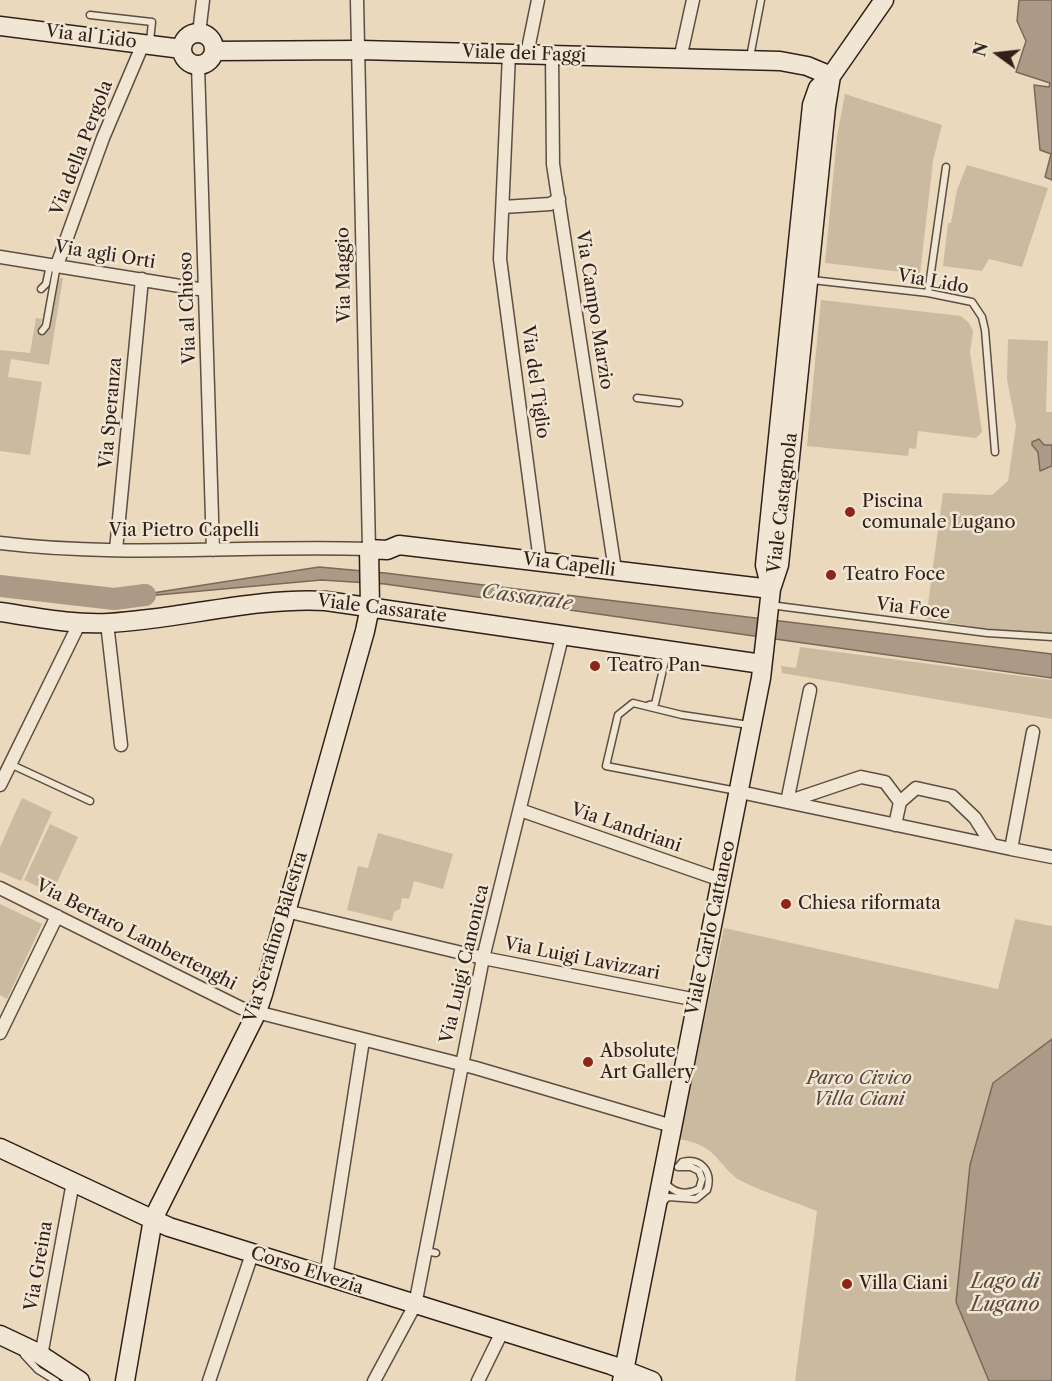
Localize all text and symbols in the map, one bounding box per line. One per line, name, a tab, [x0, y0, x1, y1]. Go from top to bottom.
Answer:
street label: Via al Lido	[44, 21, 138, 53]
north arrow	[968, 24, 1028, 84]
text: N	[969, 40, 992, 59]
street label: Viale dei Faggi	[461, 41, 587, 67]
street label: Via della Pergola	[46, 77, 118, 219]
street label: Via Maggio	[332, 227, 356, 323]
street label: Via Campo Marzio	[571, 229, 617, 391]
street label: Via agli Orti	[53, 236, 157, 274]
street label: Via al Chioso	[175, 251, 201, 365]
street label: Via Lido	[896, 265, 970, 299]
street label: Via del Tiglio	[516, 324, 554, 440]
street label: Via Speranza	[95, 356, 127, 470]
street label: Viale Castagnola	[764, 431, 802, 575]
place label: Piscina comunale Lugano	[862, 491, 1015, 534]
marker: Piscina comunale Lugano	[843, 505, 857, 519]
street label: Via Pietro Capelli	[109, 520, 259, 542]
street label: Via Capelli	[521, 549, 617, 581]
place label: Teatro Foce	[843, 564, 945, 586]
marker: Teatro Foce	[824, 568, 838, 582]
water label: Cassarate	[480, 580, 574, 616]
street label: Viale Cassarate	[316, 590, 448, 628]
street label: Via Foce	[875, 594, 951, 624]
place label: Teatro Pan	[607, 655, 700, 677]
marker: Teatro Pan	[588, 659, 602, 673]
street label: Via Landriani	[568, 799, 684, 857]
street label: Viale Carlo Cattaneo	[682, 839, 740, 1017]
street label: Via Serafino Balestra	[240, 849, 312, 1025]
street label: Via Bertaro Lambertenghi	[32, 875, 240, 995]
street label: Via Luigi Canonica	[436, 883, 494, 1045]
place label: Chiesa riformata	[798, 893, 941, 915]
marker: Chiesa riformata	[779, 897, 793, 911]
street label: Via Luigi Lavizzari	[502, 933, 662, 985]
place label: Absolute Art Gallery	[600, 1041, 694, 1084]
marker: Absolute Art Gallery	[581, 1055, 595, 1069]
park label: Parco Civico Villa Ciani	[806, 1068, 912, 1110]
street label: Via Greina	[20, 1219, 58, 1313]
street label: Corso Elvezia	[248, 1243, 366, 1299]
water label: Lago di Lugano	[970, 1270, 1040, 1317]
place label: Villa Ciani	[859, 1273, 948, 1295]
marker: Villa Ciani	[840, 1277, 854, 1291]

